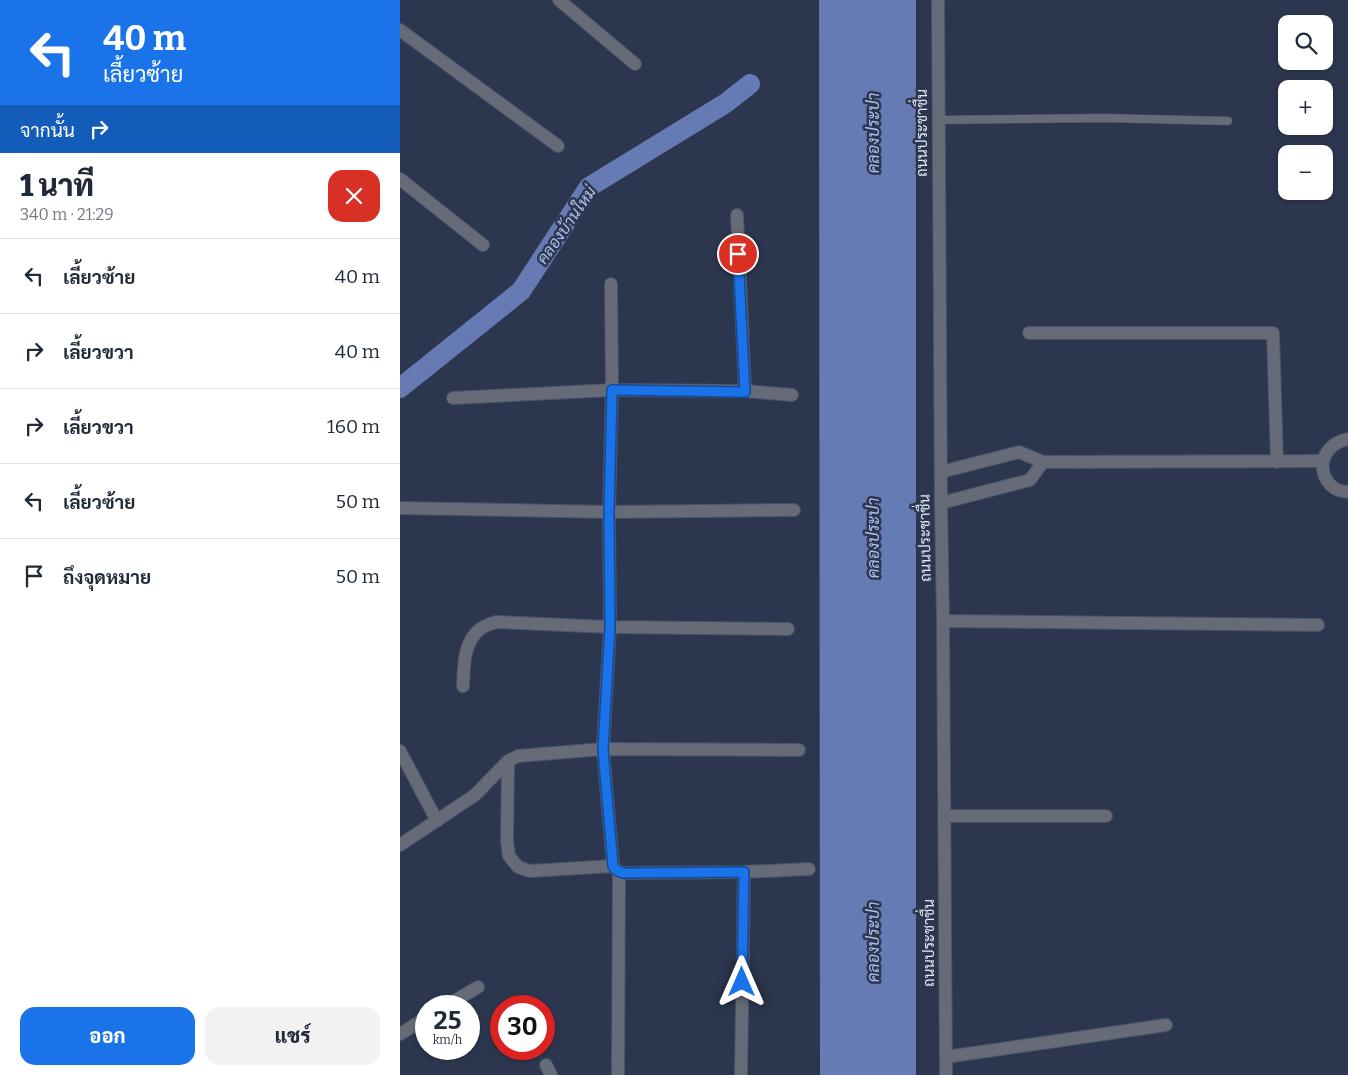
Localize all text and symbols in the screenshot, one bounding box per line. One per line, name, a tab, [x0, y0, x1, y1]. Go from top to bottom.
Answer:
map controls	[1278, 15, 1333, 200]
button: search	[1278, 15, 1333, 70]
text: 40 m	[103, 17, 186, 59]
icon: left	[20, 20, 85, 85]
text: เลี้ยวซ้าย	[103, 61, 183, 88]
button: +	[1278, 80, 1333, 135]
street label: ถนนประชาชื่น	[907, 89, 931, 177]
water label: คลองประปา	[864, 92, 883, 173]
icon: right	[85, 115, 113, 143]
text: จากนั้น	[20, 119, 75, 142]
button: −	[1278, 145, 1333, 200]
text: 1 นาที	[20, 168, 94, 204]
button: close	[328, 170, 380, 222]
water label: คลองบ้านใหม่	[531, 181, 601, 268]
text: 340 m · 21:29	[20, 205, 114, 224]
pin	[717, 233, 759, 275]
icon: arrive	[724, 240, 752, 268]
icon: left	[20, 262, 48, 290]
text: 40 m	[335, 265, 380, 288]
text: เลี้ยวซ้าย	[63, 266, 135, 289]
icon: right	[20, 337, 48, 365]
text: 40 m	[335, 340, 380, 363]
text: เลี้ยวขวา	[63, 341, 134, 364]
icon: right	[20, 412, 48, 440]
text: 160 m	[327, 415, 380, 438]
text: เลี้ยวขวา	[63, 416, 134, 439]
icon: left	[20, 487, 48, 515]
text: 50 m	[336, 490, 380, 513]
text: เลี้ยวซ้าย	[63, 491, 135, 514]
street label: ถนนประชาชื่น	[909, 494, 935, 582]
water label: คลองประปา	[864, 497, 883, 578]
icon: arrive	[20, 562, 48, 590]
text: 50 m	[336, 565, 380, 588]
text: ถึงจุดหมาย	[63, 566, 151, 589]
street label: ถนนประชาชื่น	[914, 899, 938, 987]
water label: คลองประปา	[864, 901, 883, 982]
position arrow	[715, 955, 767, 1007]
speed limit sign: 30	[490, 995, 555, 1060]
text: 25	[434, 1006, 461, 1036]
button: ออก	[20, 1007, 195, 1065]
button: แชร์	[205, 1007, 380, 1065]
text: km/h	[433, 1033, 462, 1047]

